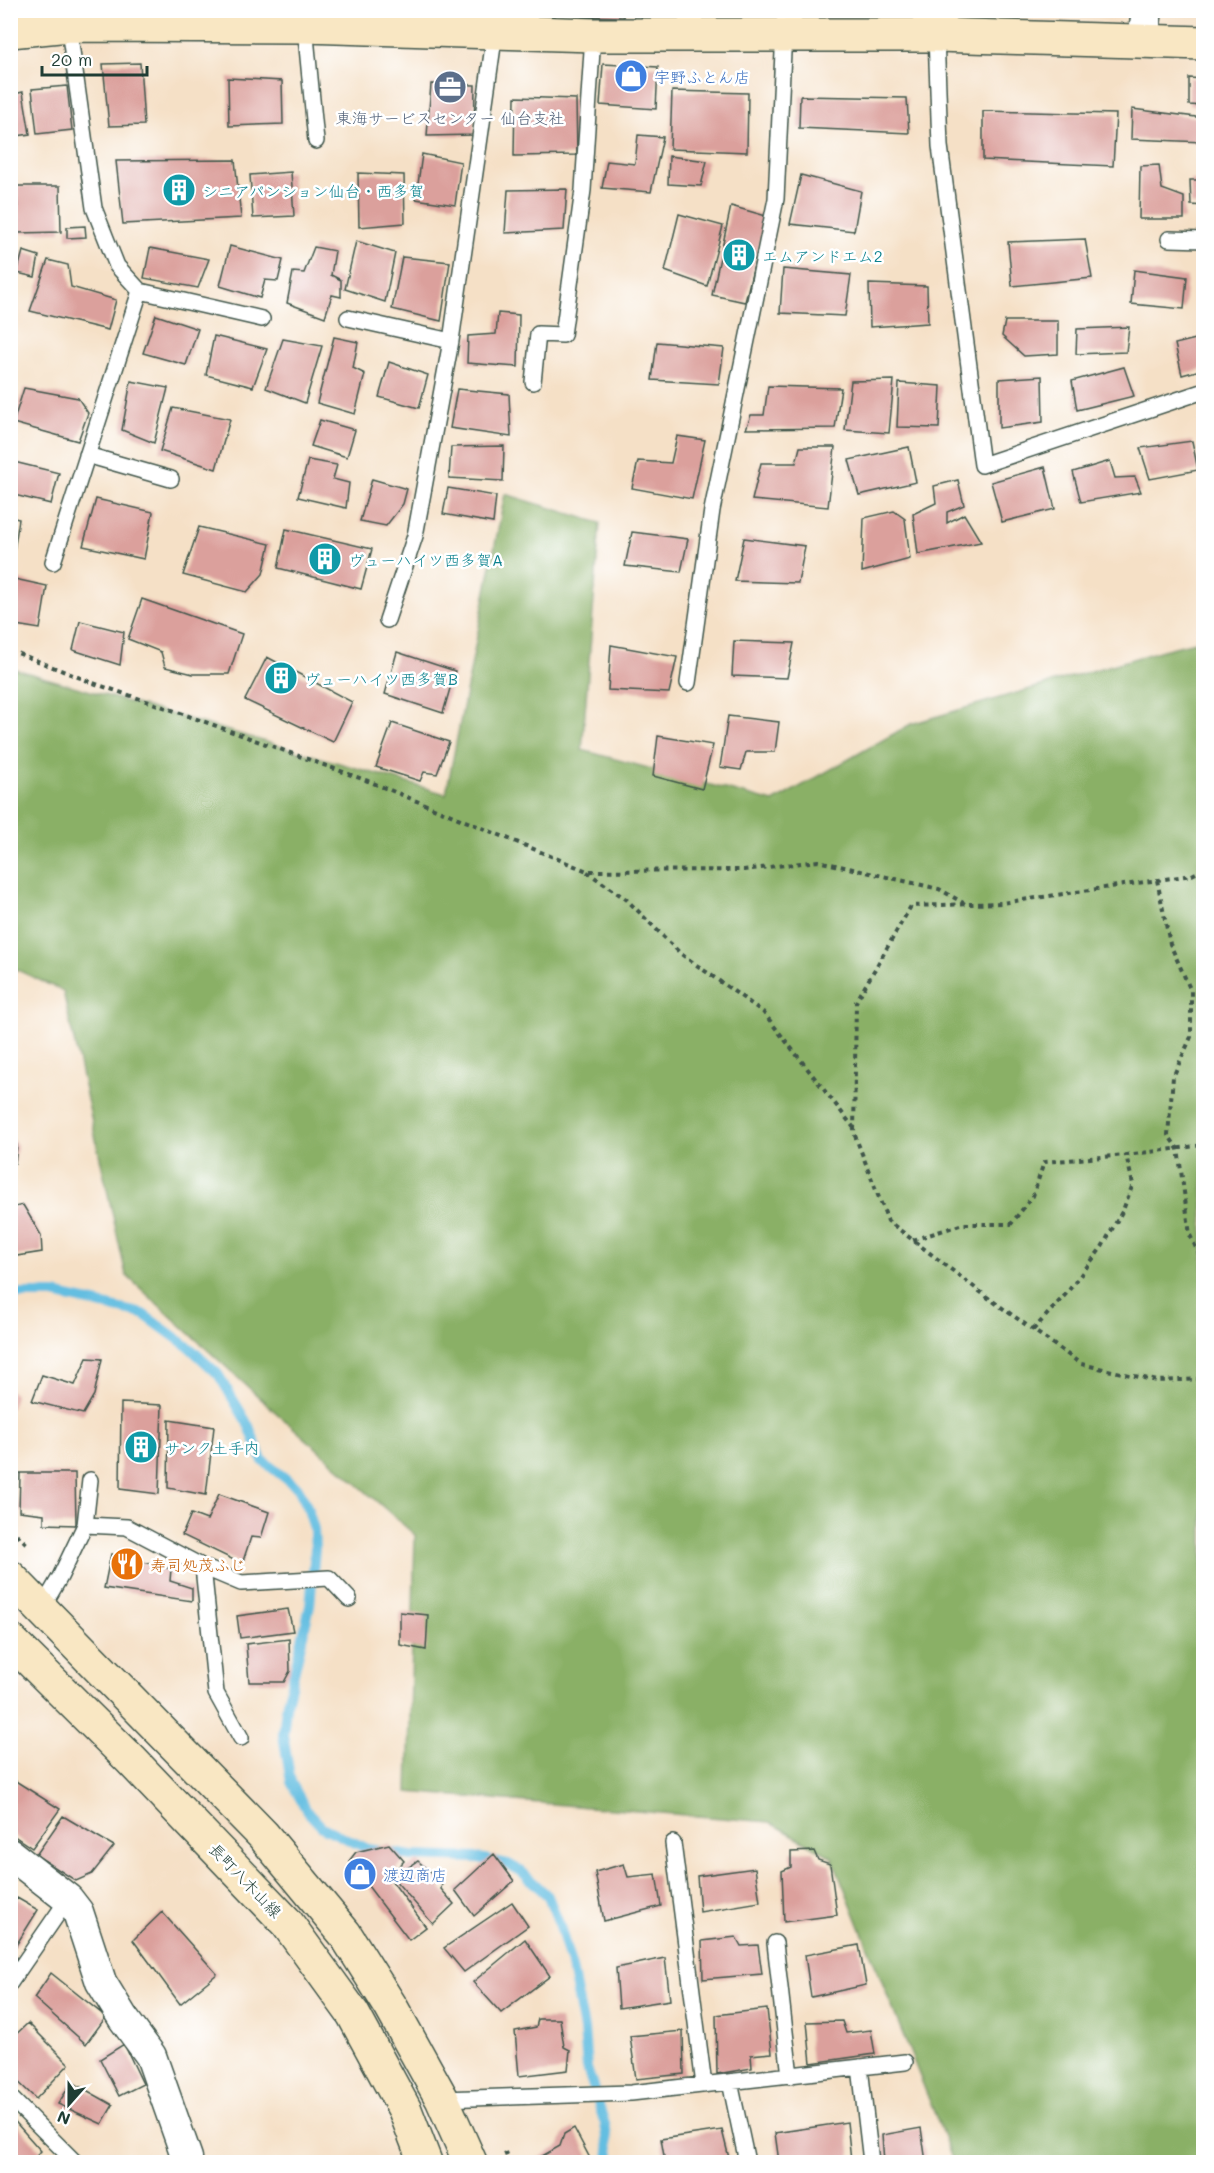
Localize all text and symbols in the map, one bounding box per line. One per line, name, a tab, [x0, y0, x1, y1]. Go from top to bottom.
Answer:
scale bar	[42, 39, 147, 77]
text: 20 m	[51, 47, 92, 71]
shop icon: 宇野ふとん店	[613, 58, 649, 94]
place label: 宇野ふとん店	[654, 66, 750, 87]
office icon: 東海サービスセンター 仙台支社	[432, 69, 468, 105]
place label: 東海サービスセンター 仙台支社	[336, 107, 564, 128]
building icon: シニアパンション仙台・西多賀	[161, 172, 197, 208]
place label: シニアパンション仙台・西多賀	[202, 180, 424, 201]
building icon: エムアンドエム2	[721, 237, 757, 273]
place label: エムアンドエム2	[762, 245, 883, 266]
building icon: ヴューハイツ西多賀A	[307, 541, 343, 577]
place label: ヴューハイツ西多賀A	[348, 549, 503, 570]
building icon: ヴューハイツ西多賀B	[263, 660, 299, 696]
place label: ヴューハイツ西多賀B	[304, 668, 458, 689]
building icon: サンク土手内	[123, 1429, 159, 1465]
place label: サンク土手内	[164, 1437, 260, 1458]
restaurant icon: 寿司処茂ふじ	[109, 1546, 145, 1582]
place label: 寿司処茂ふじ	[150, 1554, 246, 1575]
street label: 長町八木山線	[205, 1838, 287, 1922]
shop icon: 渡辺商店	[342, 1856, 378, 1892]
place label: 渡辺商店	[383, 1864, 447, 1885]
north arrow	[39, 2074, 99, 2134]
text: N	[54, 2106, 73, 2130]

